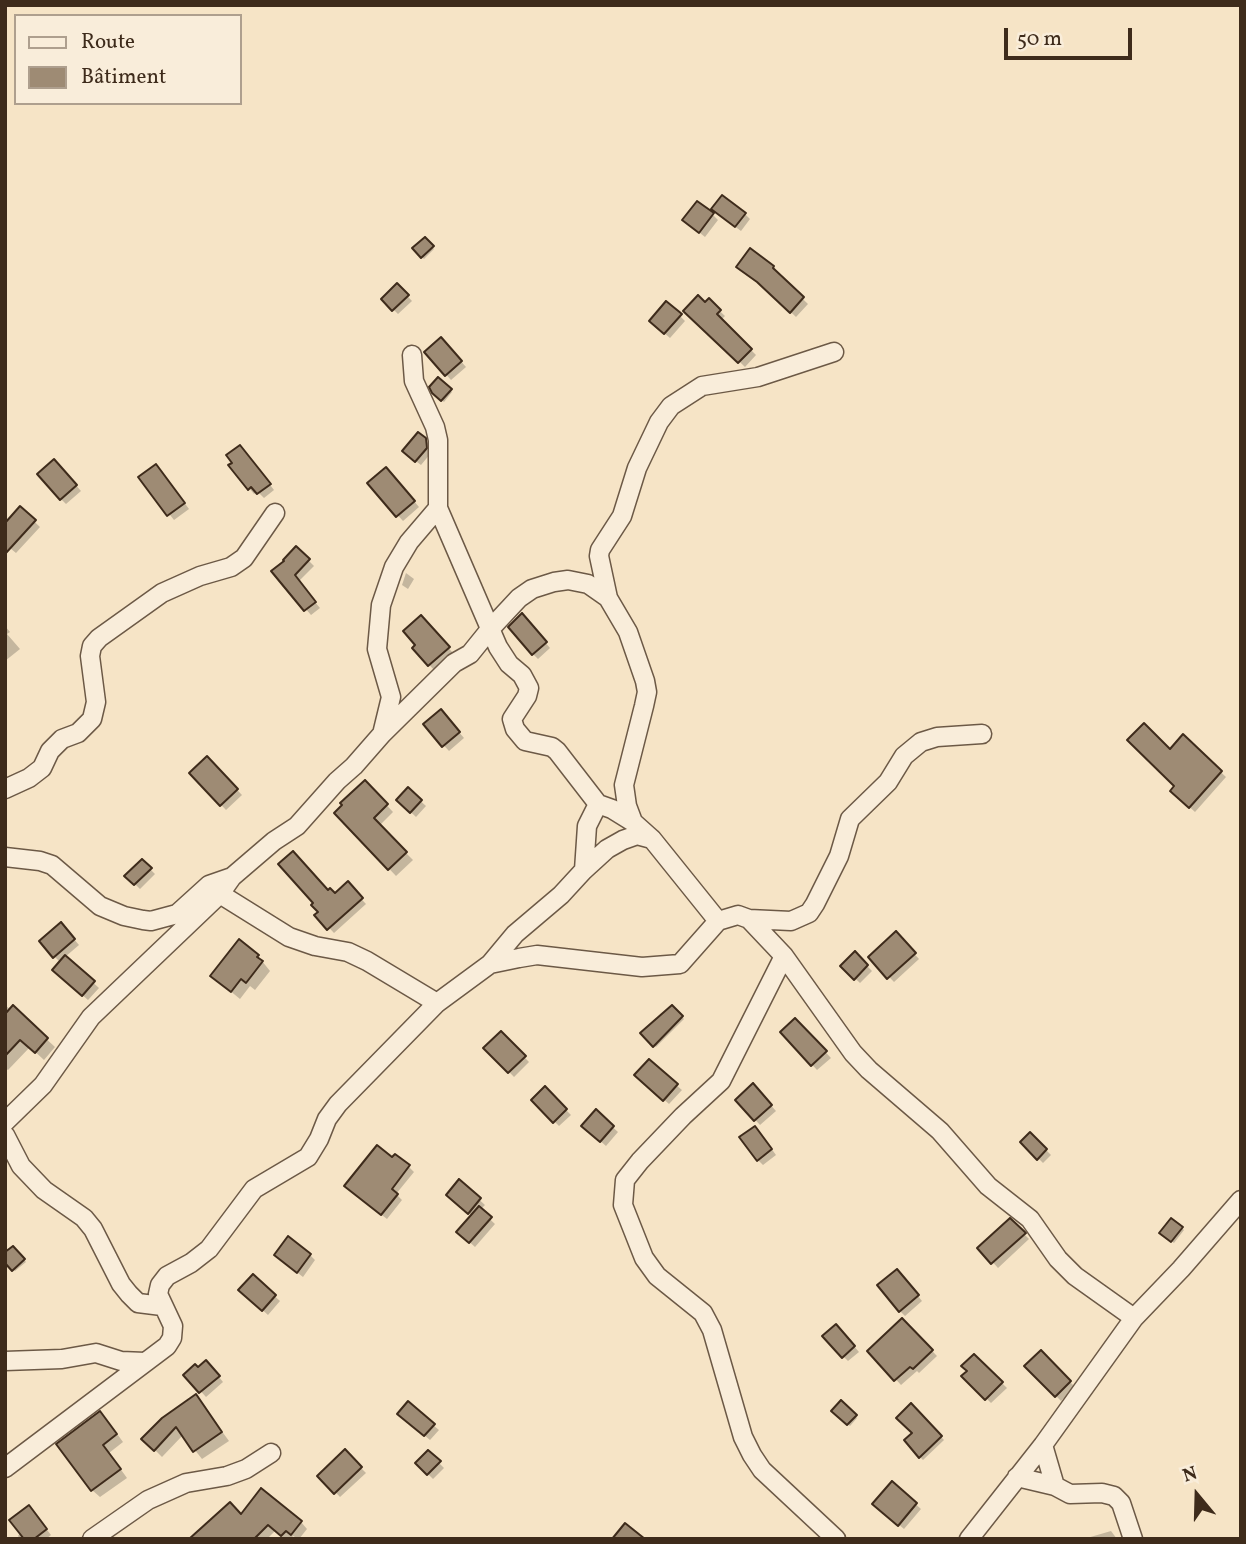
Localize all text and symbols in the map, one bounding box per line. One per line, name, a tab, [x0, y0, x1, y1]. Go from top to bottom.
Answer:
legend	[14, 14, 242, 105]
scale bar	[1008, 14, 1136, 58]
text: 50 m	[1017, 25, 1062, 54]
text: Route	[81, 28, 135, 57]
text: Bâtiment	[81, 63, 166, 92]
north arrow	[1162, 1460, 1232, 1530]
text: N	[1179, 1461, 1201, 1490]

